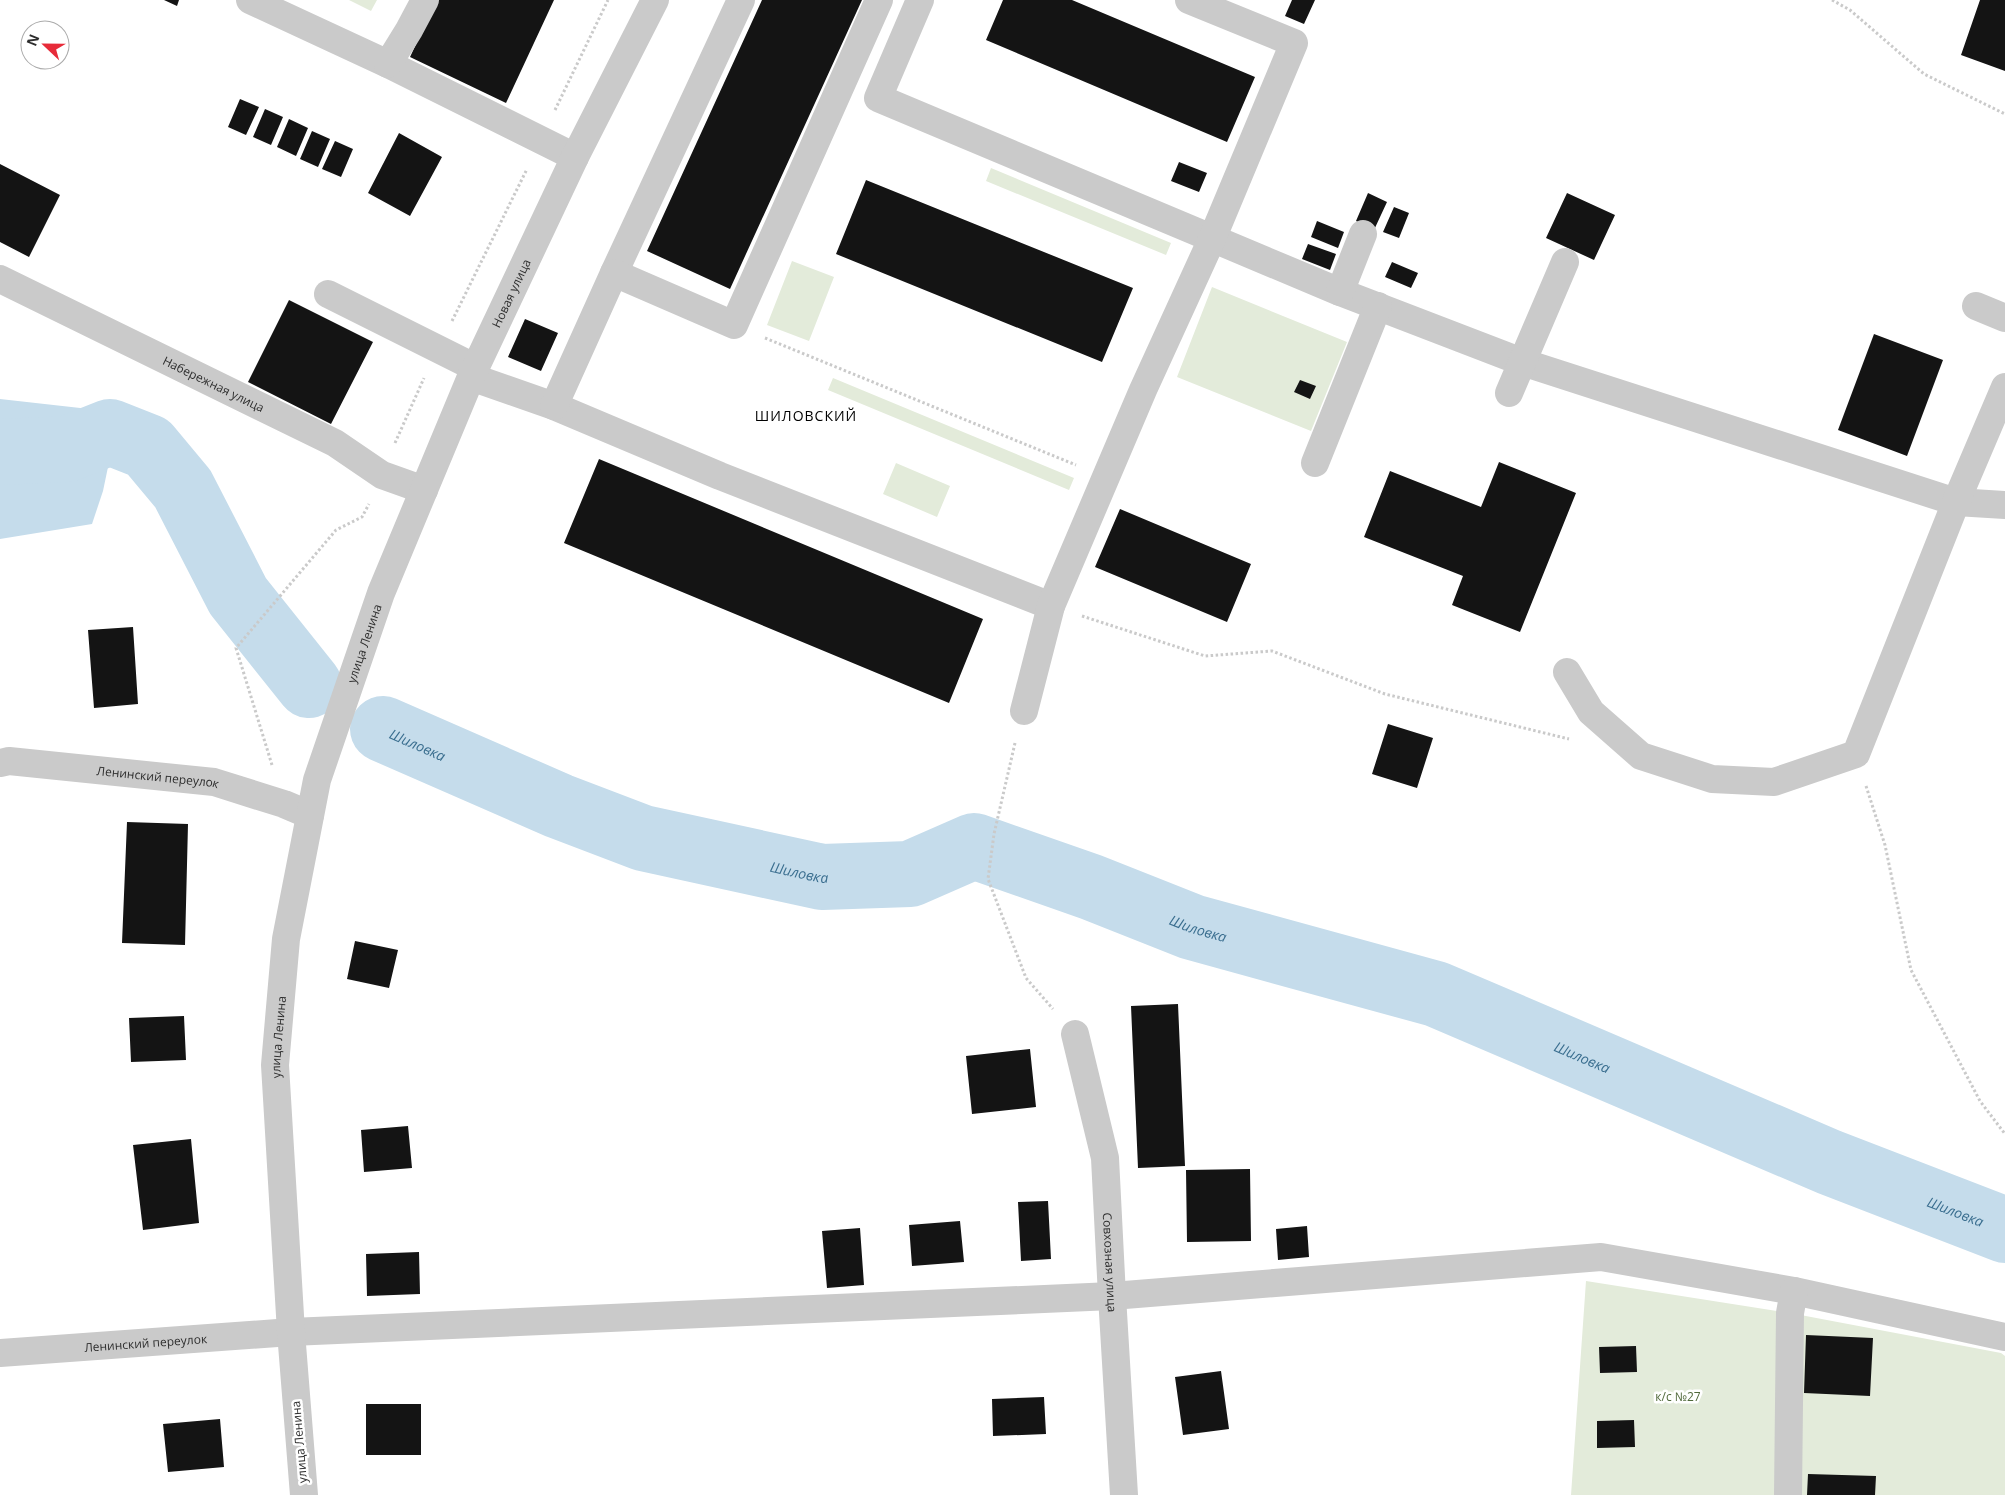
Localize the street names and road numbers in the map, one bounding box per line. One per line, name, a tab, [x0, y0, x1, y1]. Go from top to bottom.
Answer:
street label: Новая улица	[487, 256, 534, 330]
street label: Набережная улица	[160, 352, 267, 416]
street label: улица Ленина	[342, 601, 385, 685]
street label: Ленинский переулок	[96, 762, 222, 792]
street label: улица Ленина	[266, 995, 289, 1079]
street label: Совхозная улица	[1099, 1212, 1121, 1313]
street label: Ленинский переулок	[84, 1330, 208, 1355]
street label: улица Ленина	[287, 1400, 311, 1484]

